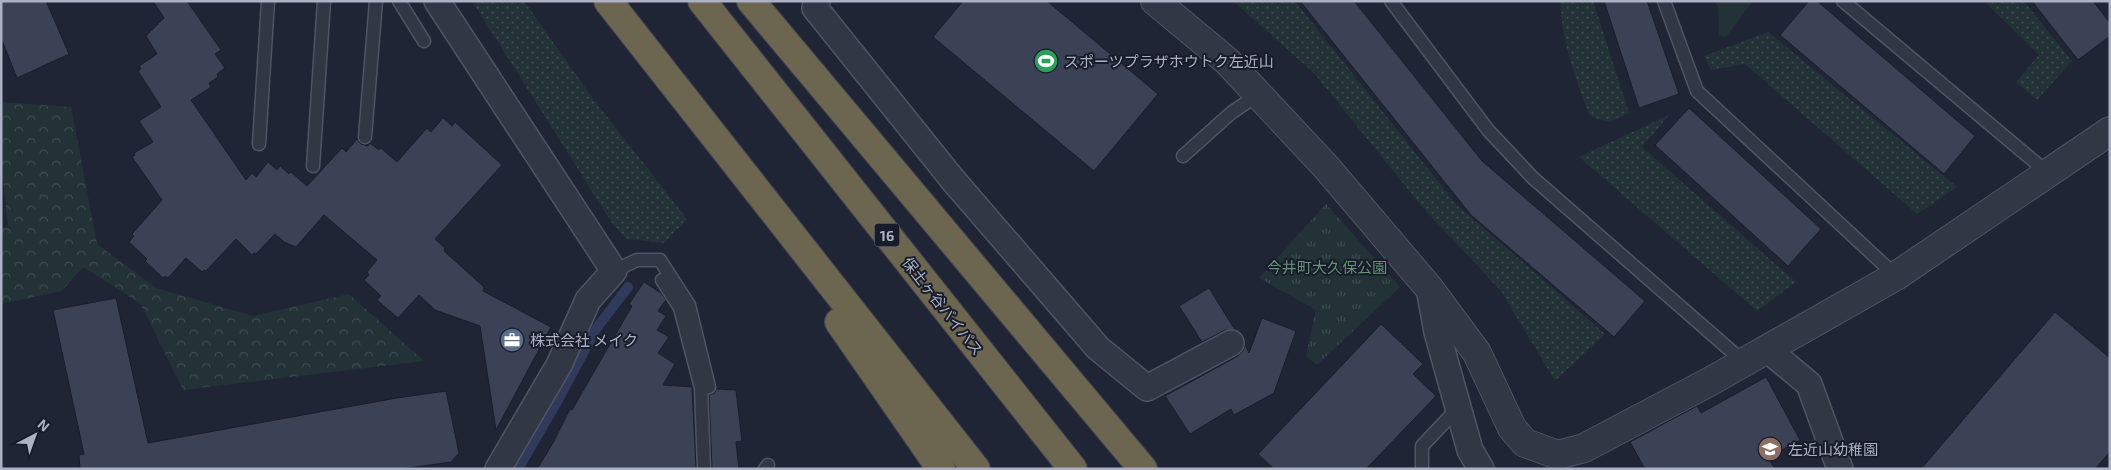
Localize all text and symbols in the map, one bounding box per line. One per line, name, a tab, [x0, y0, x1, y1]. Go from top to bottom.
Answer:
sports icon: スポーツプラザホウトク左近山	[1033, 48, 1059, 74]
place label: スポーツプラザホウトク左近山	[1064, 52, 1274, 70]
road number: 16	[874, 224, 900, 246]
street label: 保土ヶ谷バイパス	[899, 253, 987, 359]
park label: 今井町大久保公園	[1267, 258, 1387, 276]
office icon: 株式会社 メイク	[499, 327, 525, 353]
place label: 株式会社 メイク	[530, 331, 638, 349]
north arrow	[10, 410, 60, 460]
text: N	[34, 415, 53, 435]
school or university icon: 左近山幼稚園	[1757, 436, 1783, 462]
place label: 左近山幼稚園	[1788, 440, 1878, 458]

